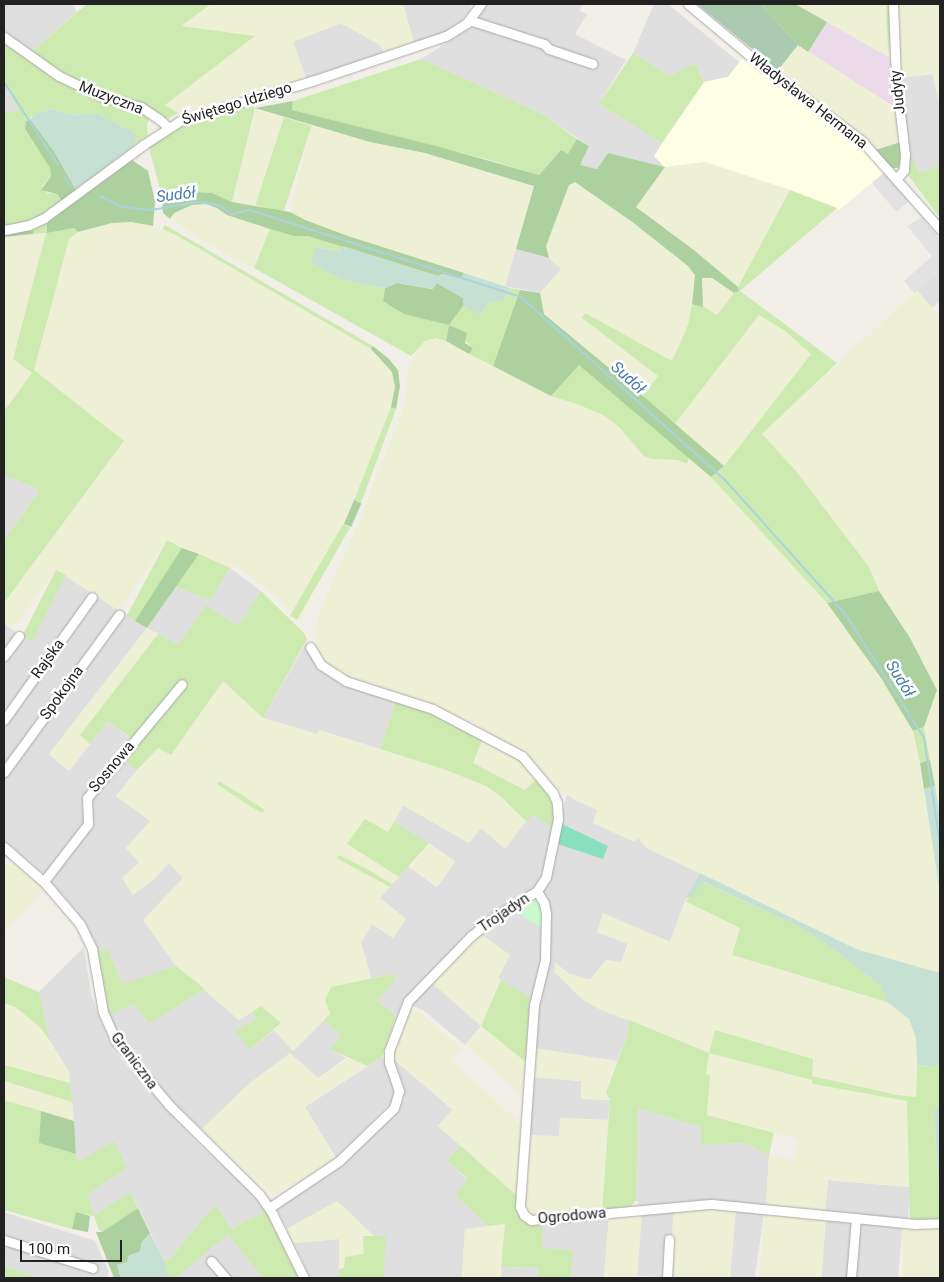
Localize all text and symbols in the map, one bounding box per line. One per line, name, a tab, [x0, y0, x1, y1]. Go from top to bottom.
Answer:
street label: Władysława Hermana	[745, 49, 871, 153]
street label: Judyty	[887, 69, 909, 115]
street label: Muzyczna	[76, 77, 146, 119]
street label: Świętego Idziego	[180, 79, 294, 129]
water label: Sudół	[155, 183, 197, 207]
water label: Sudół	[607, 358, 649, 398]
street label: Rajska	[28, 636, 68, 682]
water label: Sudół	[881, 657, 919, 701]
street label: Spokojna	[36, 663, 88, 723]
street label: Sosnowa	[85, 738, 139, 796]
street label: Trojadyn	[475, 889, 533, 937]
street label: Graniczna	[107, 1029, 161, 1093]
street label: Ogrodowa	[537, 1204, 607, 1228]
scale bar	[22, 1230, 125, 1262]
text: 100 m	[28, 1240, 70, 1258]

